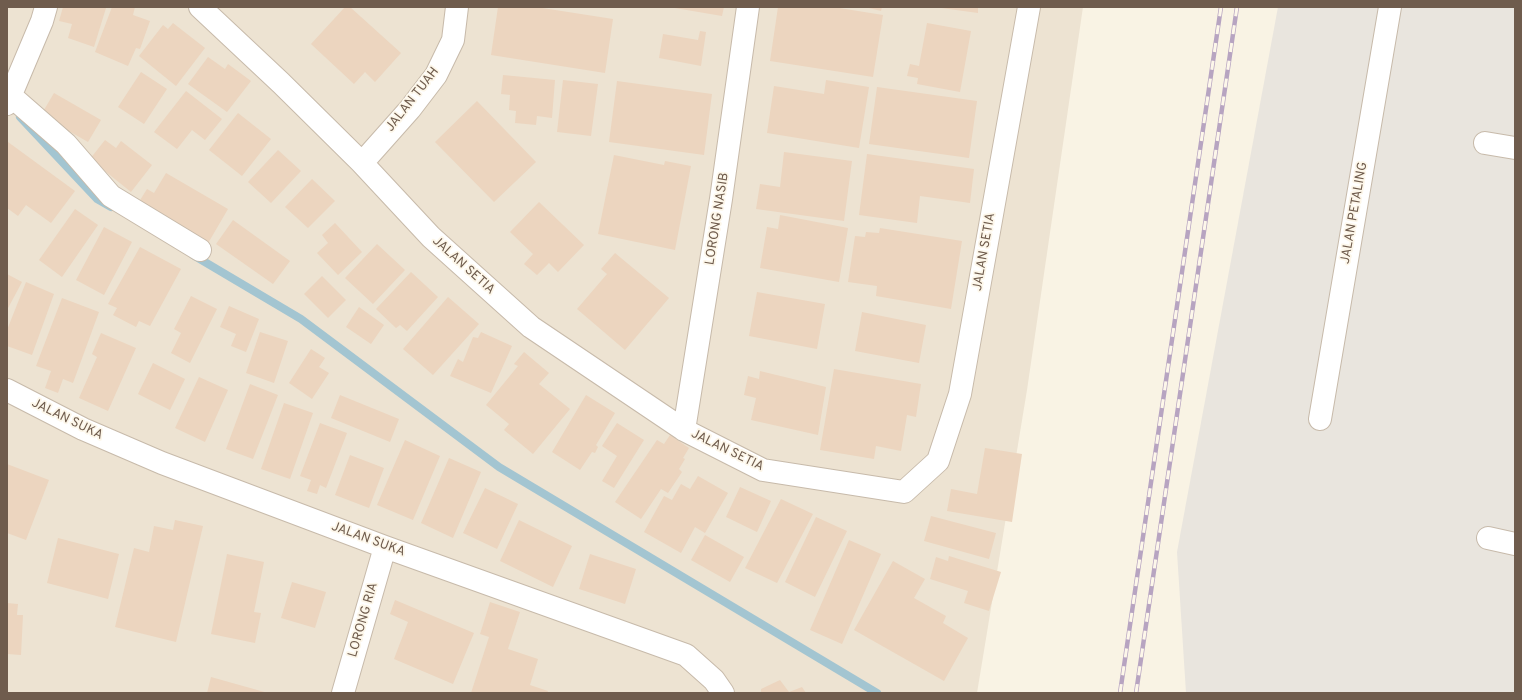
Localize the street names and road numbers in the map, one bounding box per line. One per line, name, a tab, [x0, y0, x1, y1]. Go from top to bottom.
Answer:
street label: JALAN TUAH	[383, 65, 443, 135]
street label: JALAN PETALING	[1338, 161, 1372, 265]
street label: LORONG NASIB	[703, 172, 733, 266]
street label: JALAN SETIA	[970, 212, 1000, 292]
street label: JALAN SETIA	[428, 234, 498, 298]
street label: JALAN SUKA	[29, 396, 105, 444]
street label: JALAN SETIA	[688, 427, 766, 475]
street label: JALAN SUKA	[329, 519, 407, 561]
street label: LORONG RIA	[346, 581, 382, 659]

